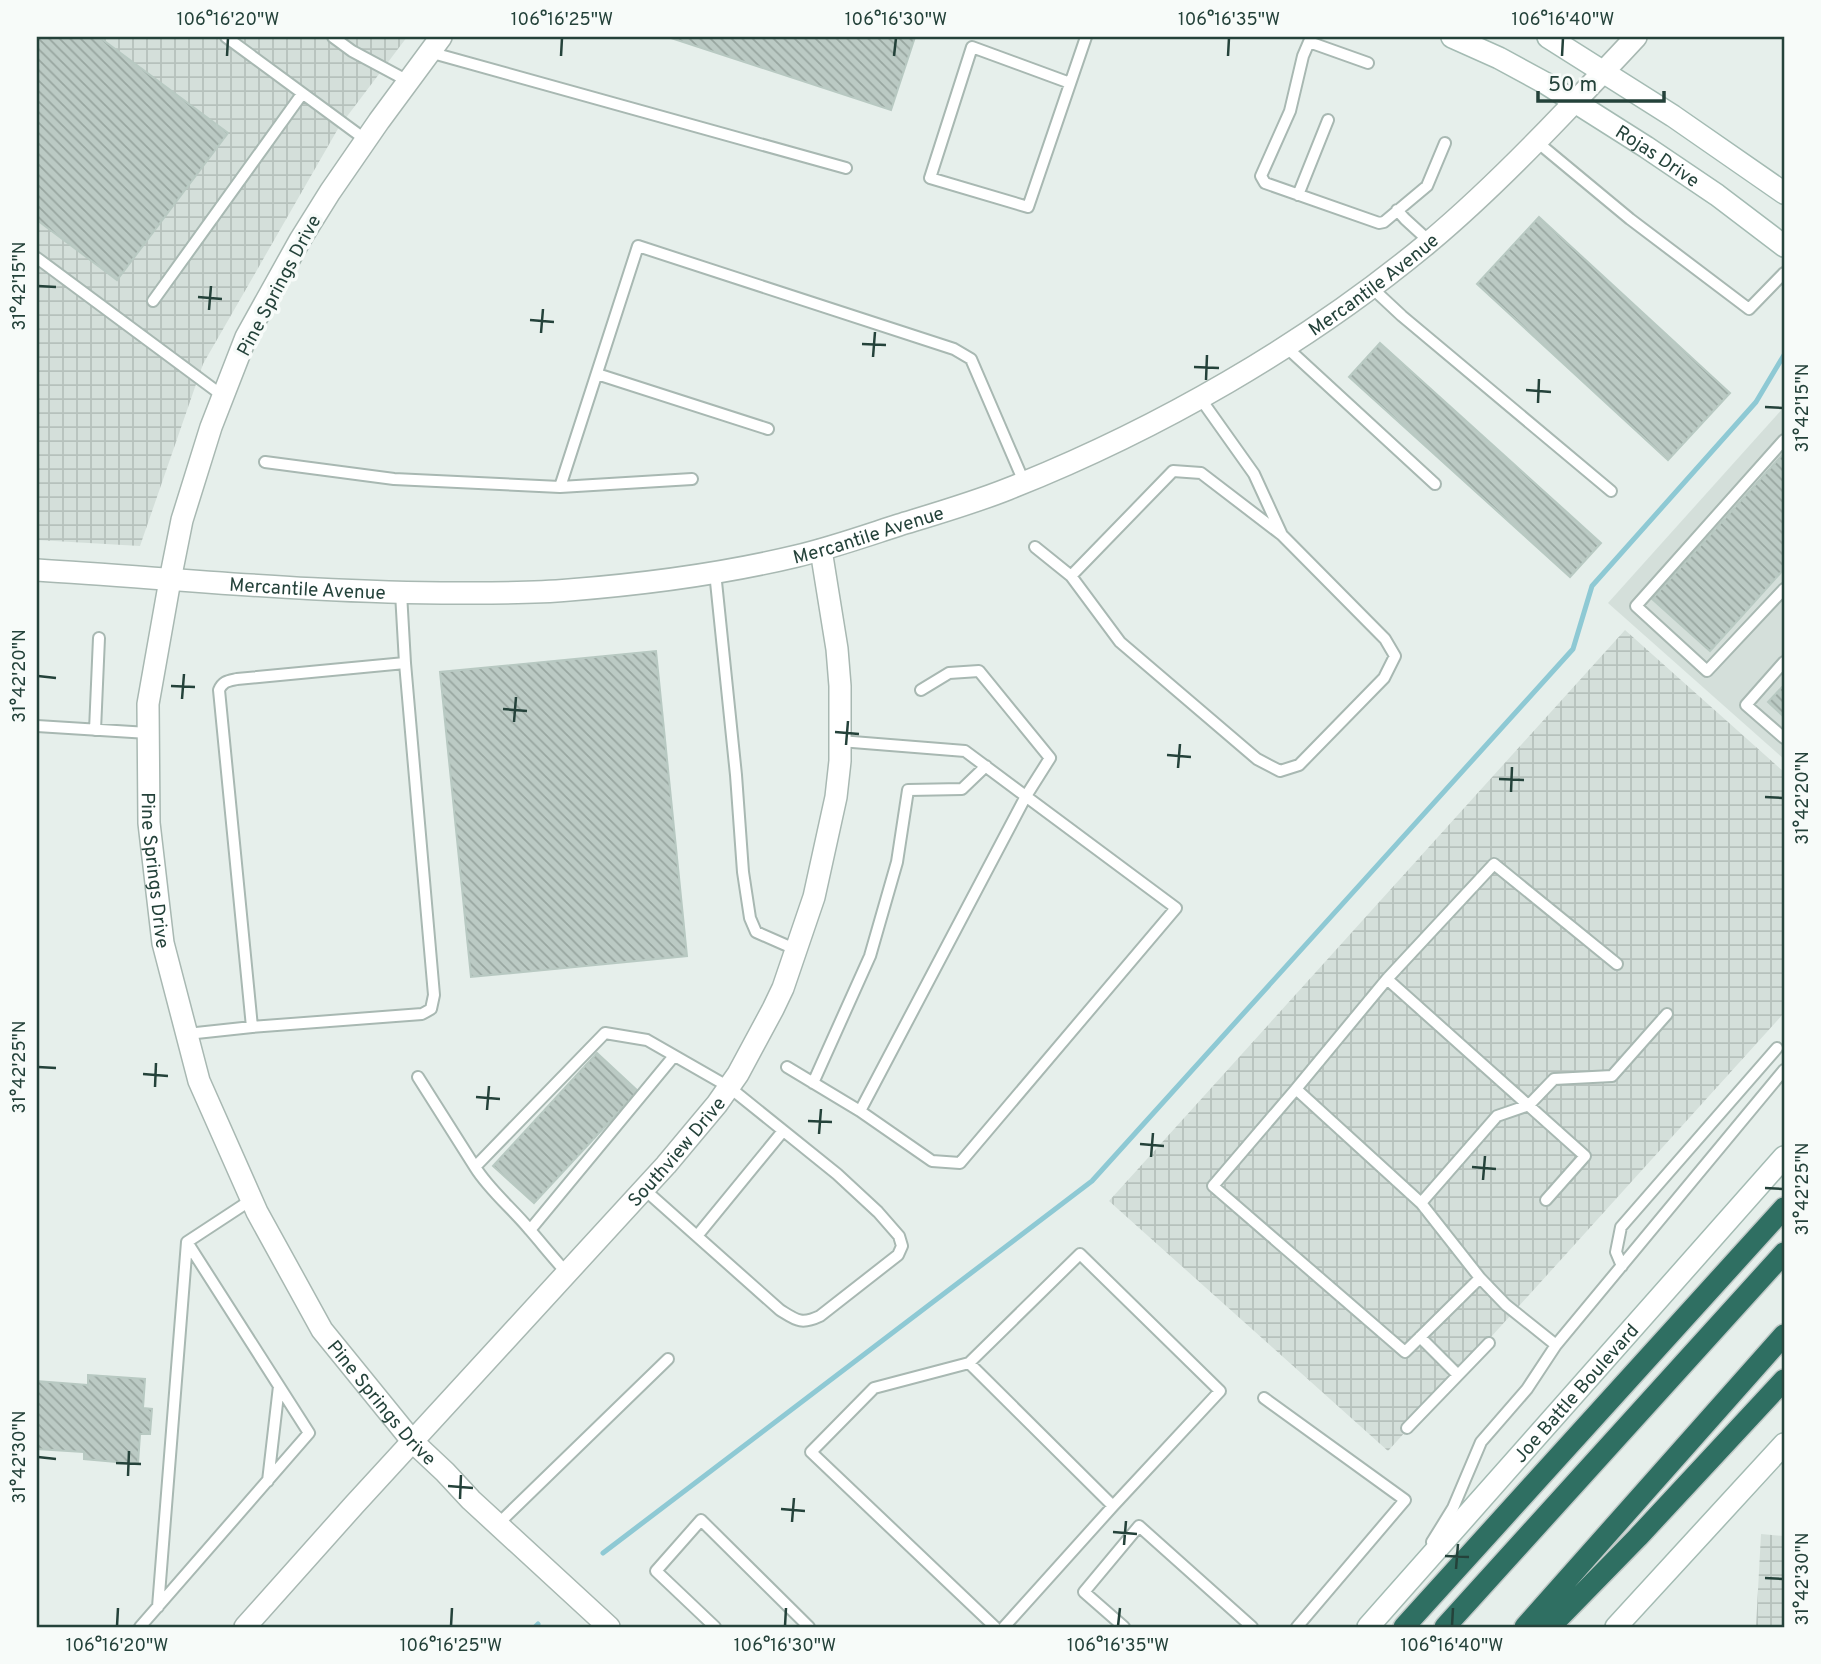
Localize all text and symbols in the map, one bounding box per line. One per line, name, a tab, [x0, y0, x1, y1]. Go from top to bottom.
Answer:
text: 106°16'20"W	[177, 9, 279, 32]
text: 106°16'25"W	[511, 9, 613, 32]
text: 106°16'30"W	[845, 9, 947, 32]
text: 106°16'35"W	[1178, 9, 1280, 32]
text: 106°16'40"W	[1512, 9, 1614, 32]
scale bar	[1538, 60, 1664, 104]
text: 50 m	[1548, 72, 1597, 99]
street label: Rojas Drive	[1610, 121, 1703, 194]
street label: Pine Springs Drive	[232, 211, 327, 361]
street label: Mercantile Avenue	[1304, 229, 1444, 342]
text: 31°42'15"N	[9, 242, 32, 330]
text: 31°42'15"N	[1792, 364, 1815, 452]
street label: Mercantile Avenue	[791, 502, 947, 571]
street label: Mercantile Avenue	[228, 574, 386, 606]
text: 31°42'20"N	[9, 629, 32, 723]
text: 31°42'20"N	[1792, 751, 1815, 845]
street label: Pine Springs Drive	[135, 792, 174, 952]
text: 31°42'25"N	[9, 1020, 32, 1114]
street label: Southview Drive	[624, 1093, 732, 1213]
text: 31°42'25"N	[1792, 1142, 1815, 1236]
street label: Joe Battle Boulevard	[1509, 1319, 1645, 1468]
street label: Pine Springs Drive	[321, 1336, 440, 1472]
text: 31°42'30"N	[9, 1410, 32, 1504]
text: 31°42'30"N	[1792, 1532, 1815, 1626]
text: 106°16'20"W	[66, 1635, 168, 1658]
text: 106°16'25"W	[400, 1635, 502, 1658]
text: 106°16'30"W	[734, 1635, 836, 1658]
text: 106°16'35"W	[1067, 1635, 1169, 1658]
text: 106°16'40"W	[1401, 1635, 1503, 1658]

